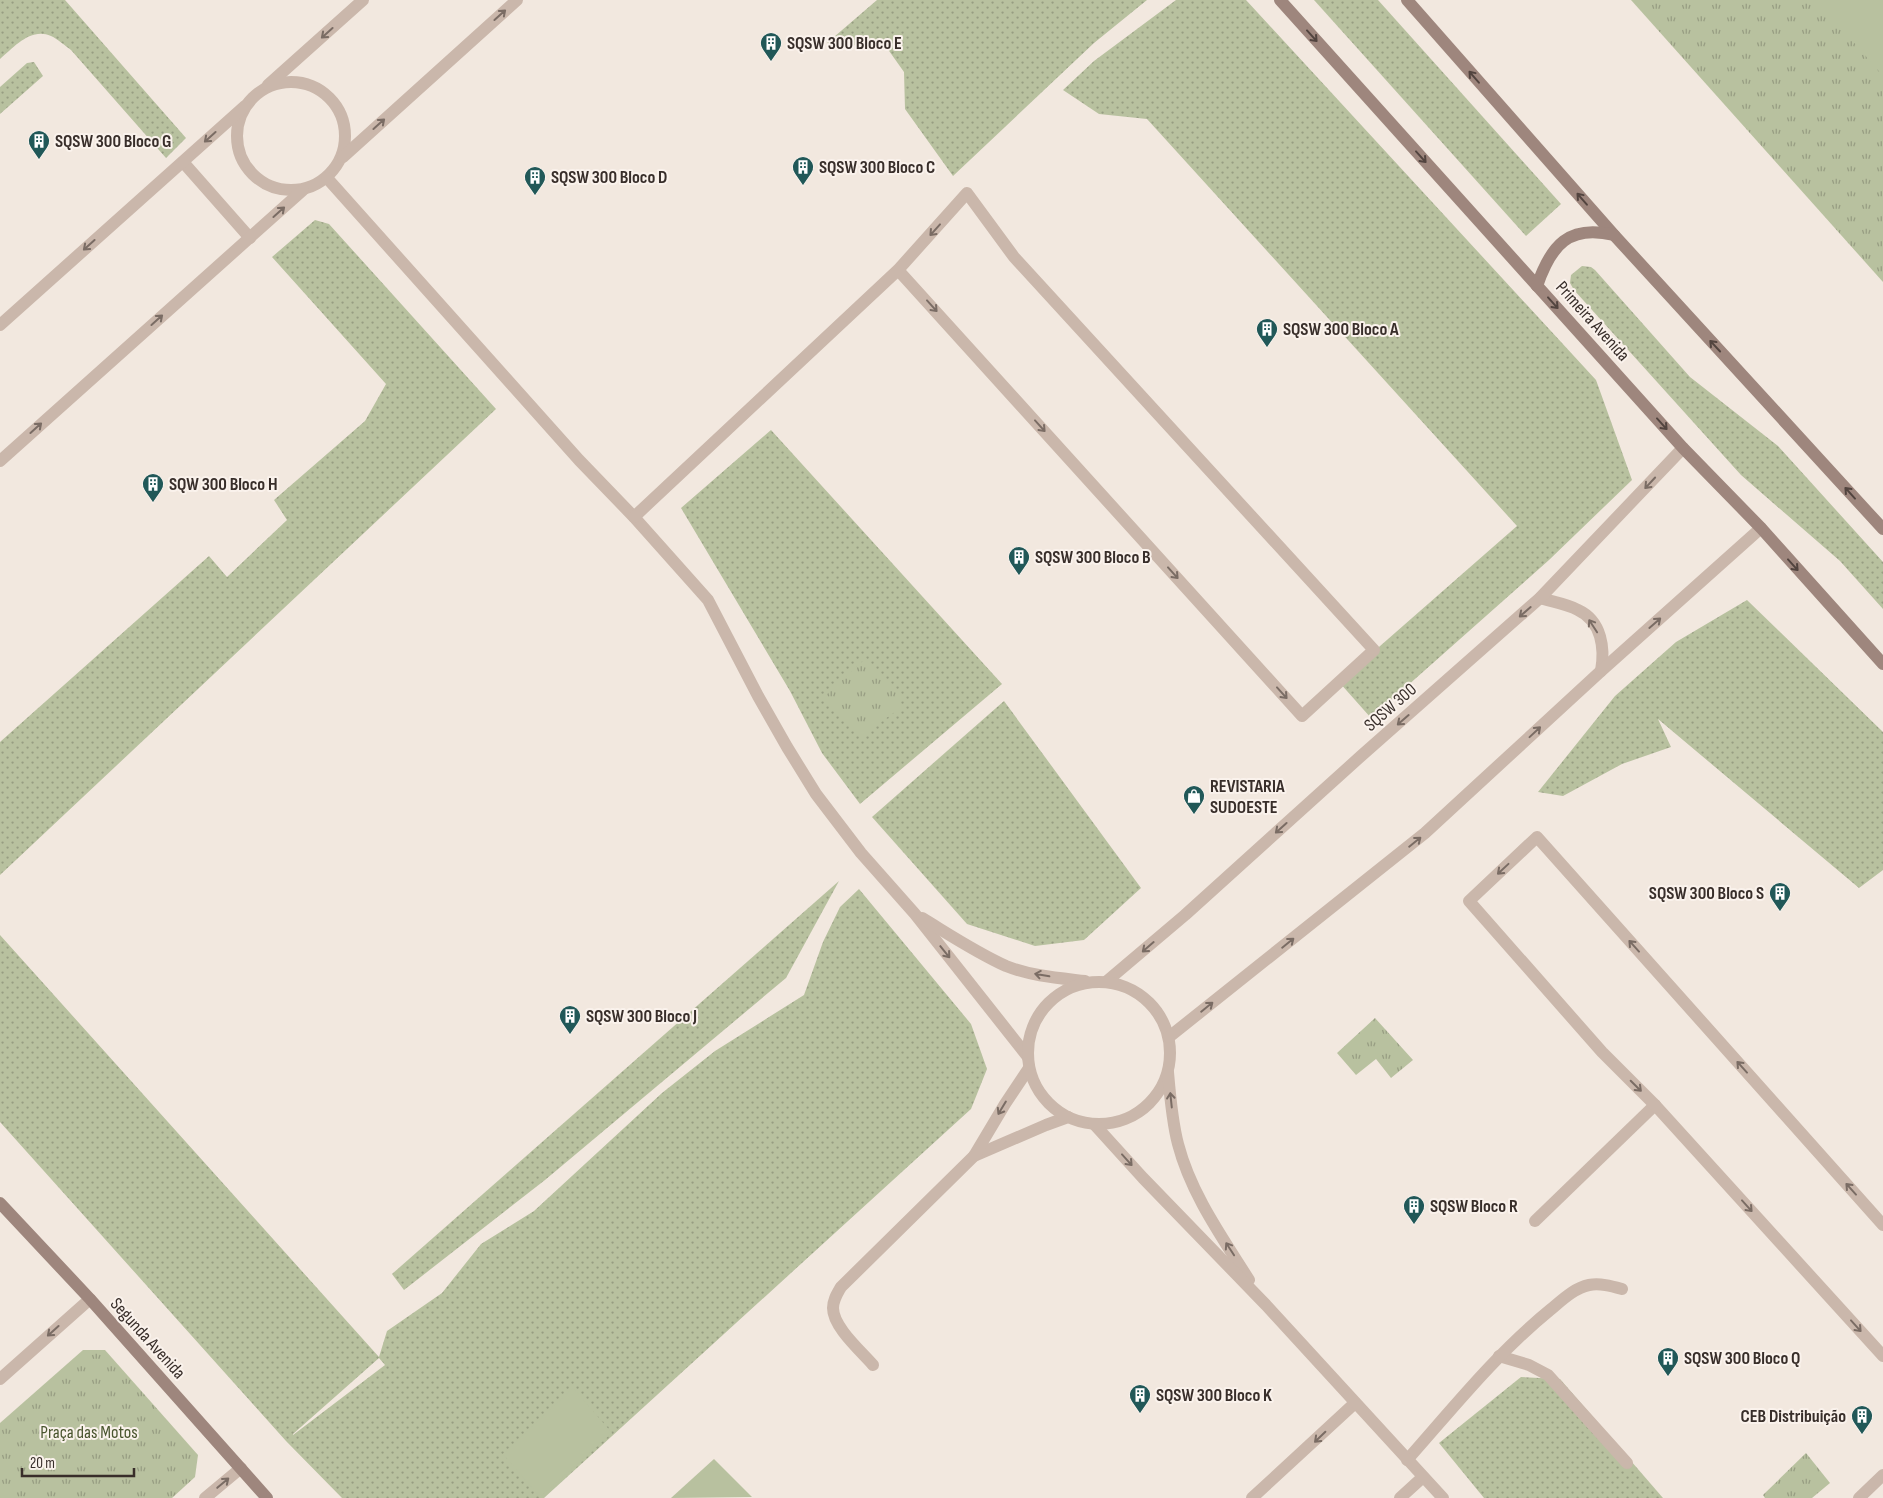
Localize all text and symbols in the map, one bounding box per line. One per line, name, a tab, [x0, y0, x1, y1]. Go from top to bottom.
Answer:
one-way arrow	[493, 10, 506, 21]
one-way arrow	[320, 27, 333, 38]
one-way arrow	[1307, 30, 1318, 43]
building icon: SQSW 300 Bloco E	[759, 31, 783, 62]
place label: SQSW 300 Bloco E	[787, 33, 902, 54]
one-way arrow	[1469, 70, 1480, 83]
one-way arrow	[372, 118, 385, 130]
building icon: SQSW 300 Bloco G	[27, 129, 51, 160]
place label: SQSW 300 Bloco G	[55, 131, 172, 152]
one-way arrow	[204, 131, 217, 143]
one-way arrow	[1415, 150, 1427, 163]
building icon: SQSW 300 Bloco C	[791, 155, 815, 186]
place label: SQSW 300 Bloco C	[819, 157, 935, 178]
building icon: SQSW 300 Bloco D	[523, 165, 547, 196]
place label: SQSW 300 Bloco D	[551, 167, 667, 188]
one-way arrow	[1576, 192, 1587, 205]
one-way arrow	[272, 206, 285, 218]
one-way arrow	[929, 223, 941, 236]
one-way arrow	[83, 239, 96, 251]
street label: Primeira Avenida	[1551, 277, 1634, 366]
one-way arrow	[1548, 297, 1559, 310]
one-way arrow	[926, 299, 937, 312]
one-way arrow	[151, 314, 164, 326]
building icon: SQSW 300 Bloco A	[1255, 317, 1279, 348]
place label: SQSW 300 Bloco A	[1283, 319, 1399, 340]
one-way arrow	[1709, 339, 1721, 352]
one-way arrow	[1656, 418, 1668, 431]
one-way arrow	[1035, 420, 1046, 433]
one-way arrow	[30, 422, 43, 434]
building icon: SQW 300 Bloco H	[141, 472, 165, 503]
place label: SQW 300 Bloco H	[169, 474, 278, 495]
one-way arrow	[1644, 477, 1656, 489]
one-way arrow	[1844, 487, 1856, 499]
building icon: SQSW 300 Bloco B	[1007, 545, 1031, 576]
place label: SQSW 300 Bloco B	[1035, 547, 1151, 568]
one-way arrow	[1788, 558, 1799, 571]
one-way arrow	[1167, 566, 1179, 579]
one-way arrow	[1518, 606, 1531, 618]
one-way arrow	[1649, 617, 1662, 629]
one-way arrow	[1588, 619, 1598, 633]
street label: SQSW 300	[1360, 679, 1421, 736]
one-way arrow	[1276, 687, 1288, 700]
one-way arrow	[1396, 714, 1409, 725]
one-way arrow	[1528, 726, 1541, 738]
place label: REVISTARIA SUDOESTE	[1210, 776, 1285, 818]
shop icon: REVISTARIA SUDOESTE	[1182, 784, 1206, 815]
one-way arrow	[1275, 822, 1288, 834]
one-way arrow	[1408, 836, 1421, 847]
one-way arrow	[1497, 863, 1509, 875]
building icon: SQSW 300 Bloco S	[1768, 881, 1792, 912]
place label: SQSW 300 Bloco S	[1649, 883, 1764, 904]
one-way arrow	[1281, 938, 1294, 949]
one-way arrow	[1628, 940, 1640, 953]
one-way arrow	[1142, 942, 1155, 953]
one-way arrow	[940, 945, 951, 958]
one-way arrow	[1035, 970, 1051, 980]
one-way arrow	[1200, 1001, 1213, 1012]
building icon: SQSW 300 Bloco J	[558, 1004, 582, 1035]
place label: SQSW 300 Bloco J	[586, 1006, 697, 1027]
one-way arrow	[1736, 1061, 1748, 1074]
one-way arrow	[1630, 1080, 1643, 1092]
one-way arrow	[1166, 1092, 1176, 1108]
one-way arrow	[997, 1101, 1007, 1115]
one-way arrow	[1121, 1154, 1133, 1167]
one-way arrow	[1845, 1182, 1856, 1195]
building icon: SQSW Bloco R	[1402, 1194, 1426, 1225]
place label: SQSW Bloco R	[1430, 1196, 1518, 1217]
one-way arrow	[1741, 1199, 1753, 1212]
one-way arrow	[1224, 1243, 1234, 1257]
street label: Segunda Avenida	[106, 1294, 189, 1383]
one-way arrow	[1850, 1319, 1862, 1332]
one-way arrow	[47, 1325, 60, 1337]
building icon: SQSW 300 Bloco Q	[1656, 1346, 1680, 1377]
place label: SQSW 300 Bloco Q	[1684, 1348, 1800, 1369]
building icon: SQSW 300 Bloco K	[1128, 1383, 1152, 1414]
place label: SQSW 300 Bloco K	[1156, 1385, 1272, 1406]
building icon: CEB Distribuição	[1850, 1404, 1874, 1435]
place label: CEB Distribuição	[1741, 1406, 1846, 1427]
park label: Praça das Motos	[40, 1422, 138, 1443]
one-way arrow	[1314, 1431, 1326, 1443]
scale bar	[22, 1446, 135, 1478]
text: 20 m	[30, 1454, 55, 1473]
one-way arrow	[216, 1478, 229, 1489]

